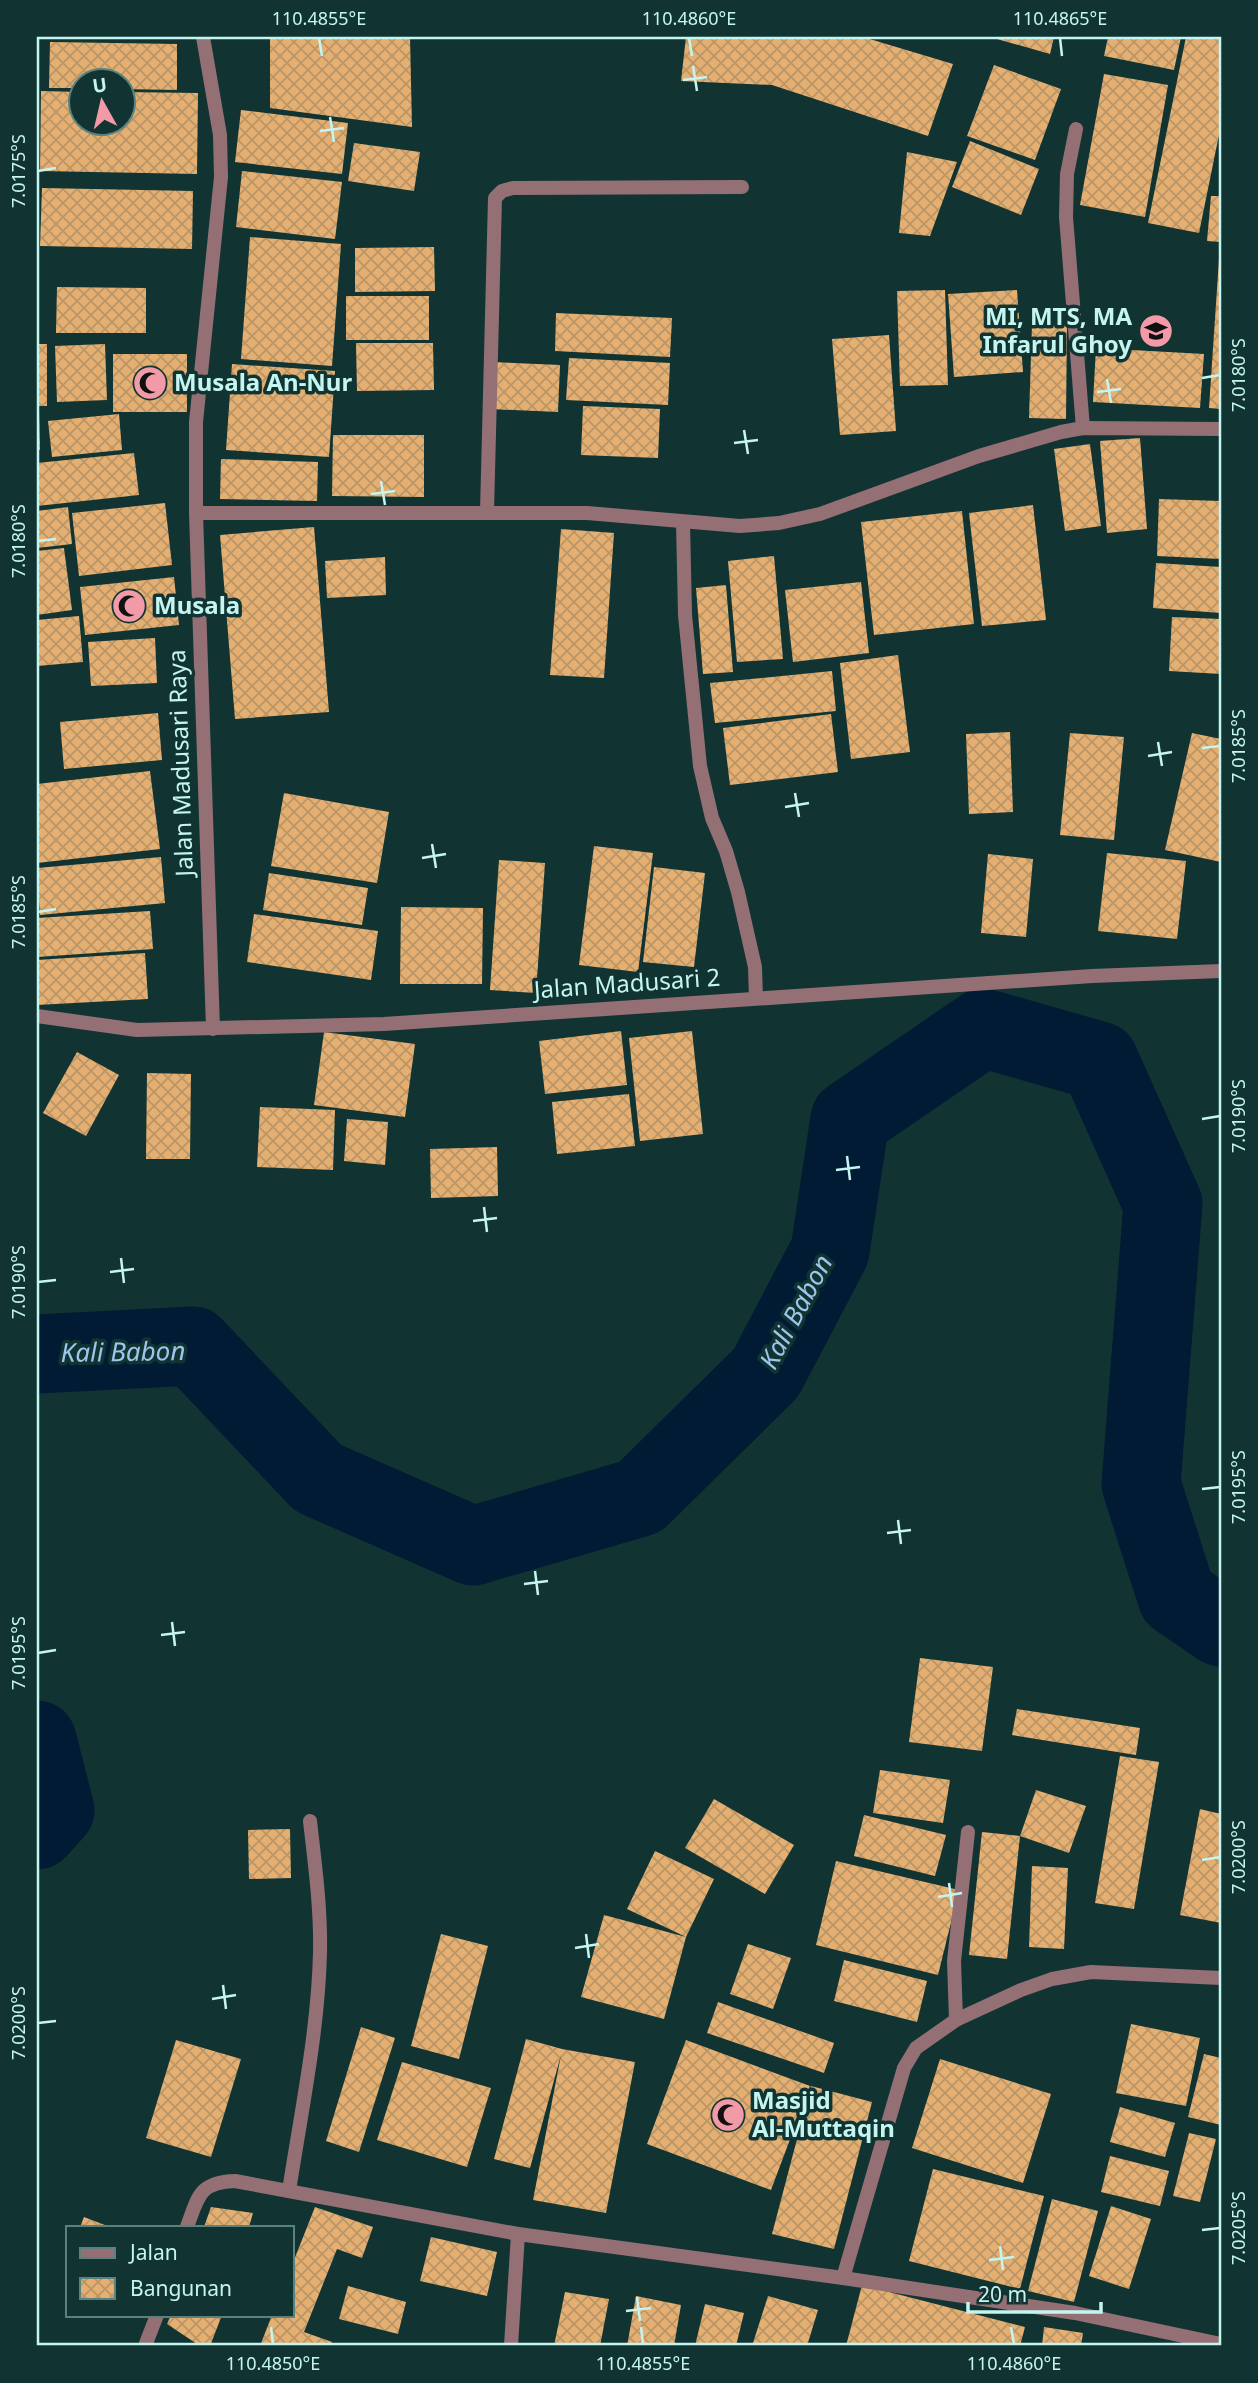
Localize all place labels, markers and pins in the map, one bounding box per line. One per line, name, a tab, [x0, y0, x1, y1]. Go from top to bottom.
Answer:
place label: MI, MTS, MA Infarul Ghoy	[982, 299, 1132, 360]
school or university icon: MI, MTS, MA Infarul Ghoy	[1137, 312, 1175, 350]
mosque icon: Musala An-Nur	[131, 364, 169, 402]
place label: Musala An-Nur	[174, 365, 352, 398]
mosque icon: Musala	[110, 587, 148, 625]
place label: Musala	[154, 588, 240, 621]
place label: Masjid Al-Muttaqin	[752, 2083, 895, 2144]
mosque icon: Masjid Al-Muttaqin	[709, 2096, 747, 2134]

